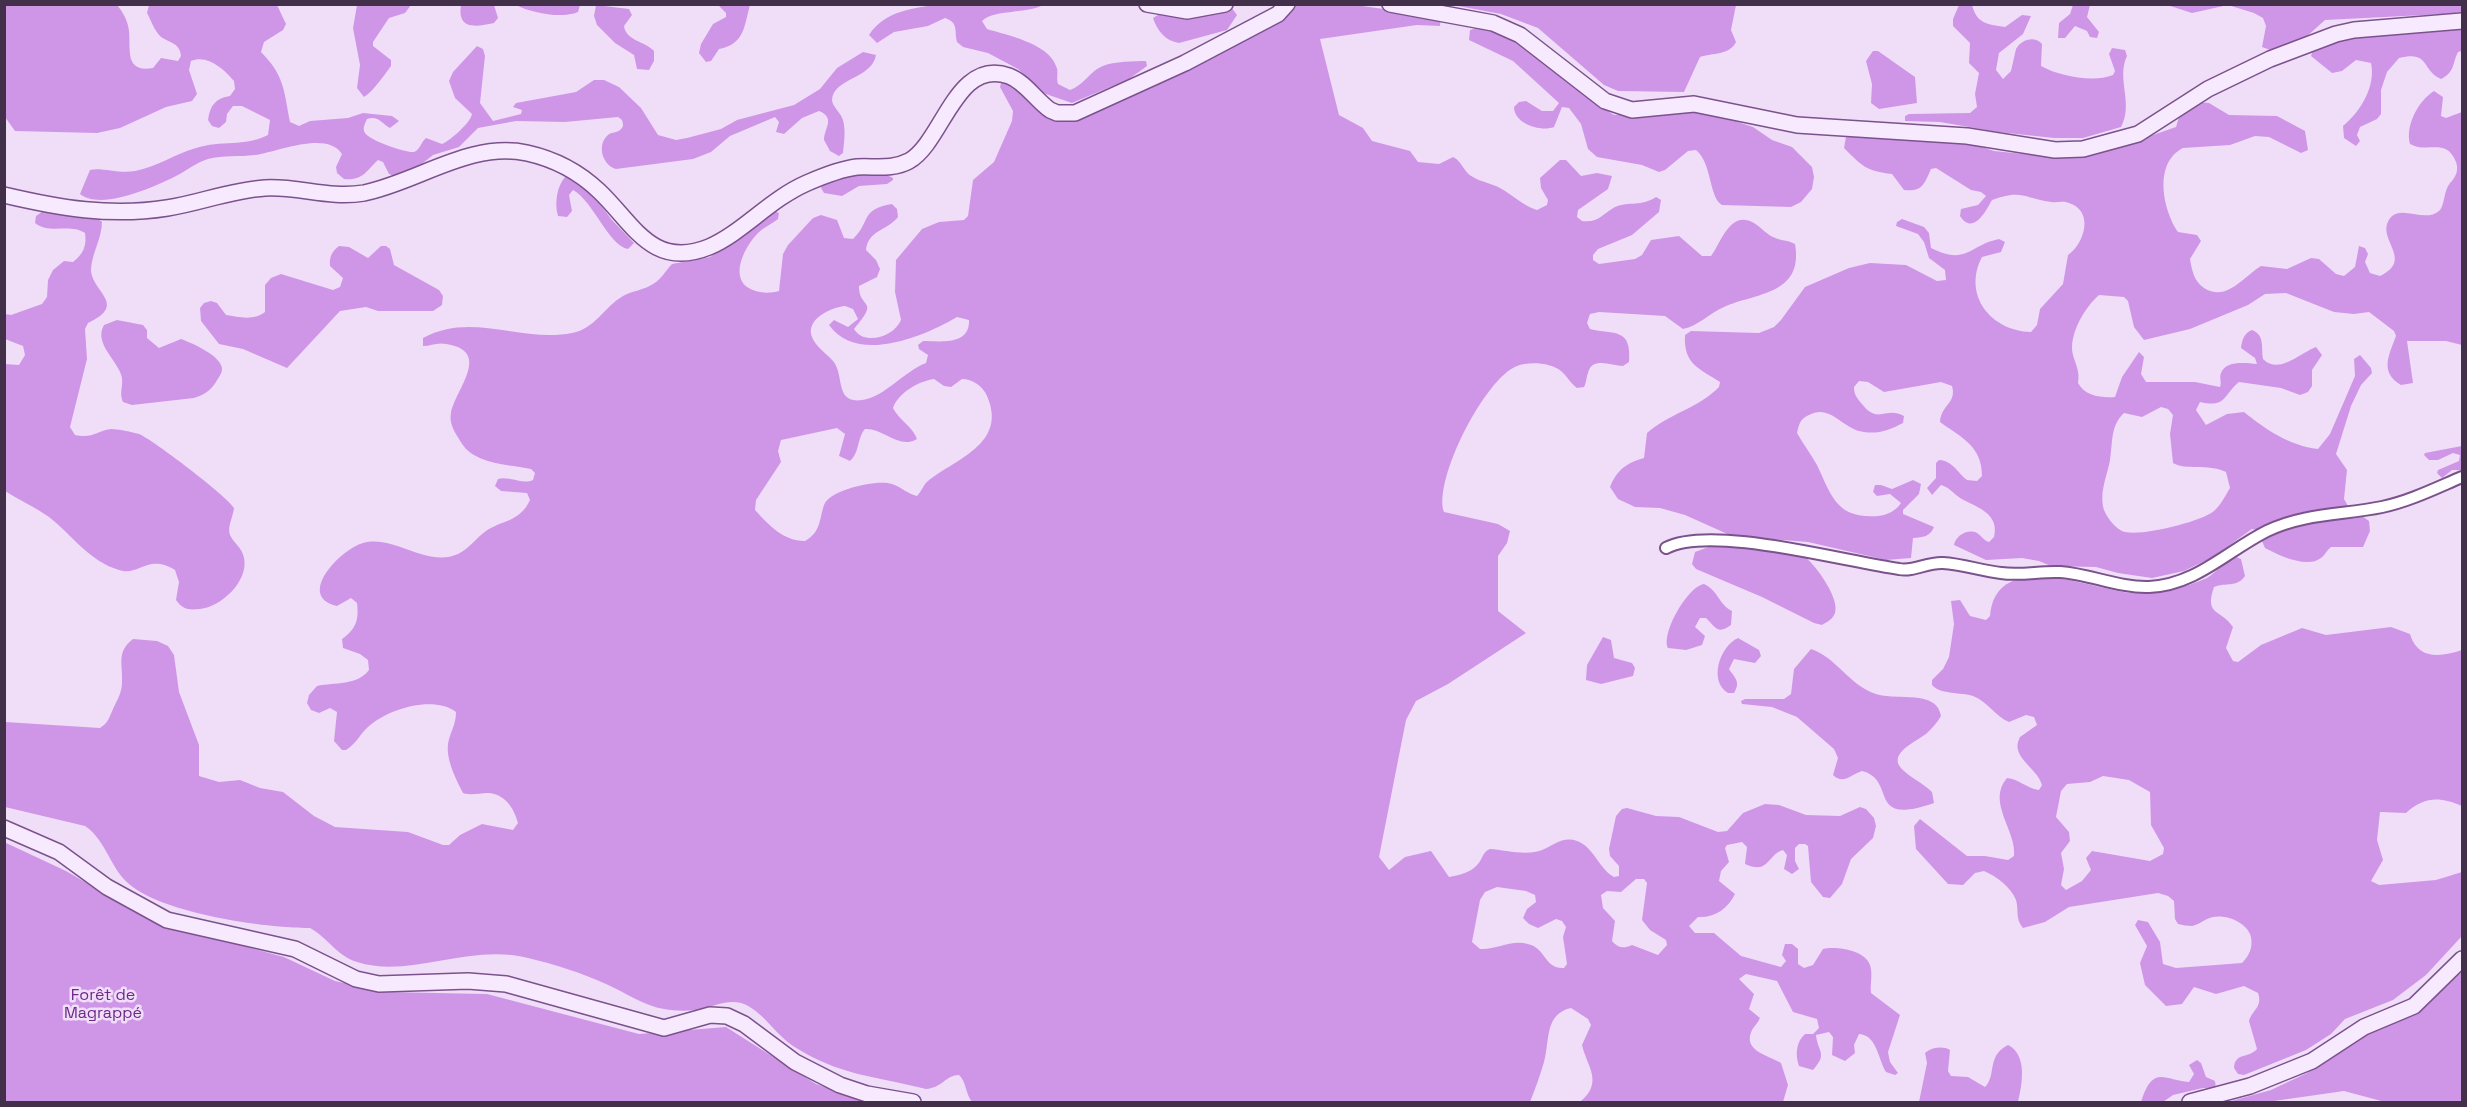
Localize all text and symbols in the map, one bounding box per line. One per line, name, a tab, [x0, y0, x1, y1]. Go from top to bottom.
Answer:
park label: Forêt de Magrappé	[64, 986, 142, 1024]

